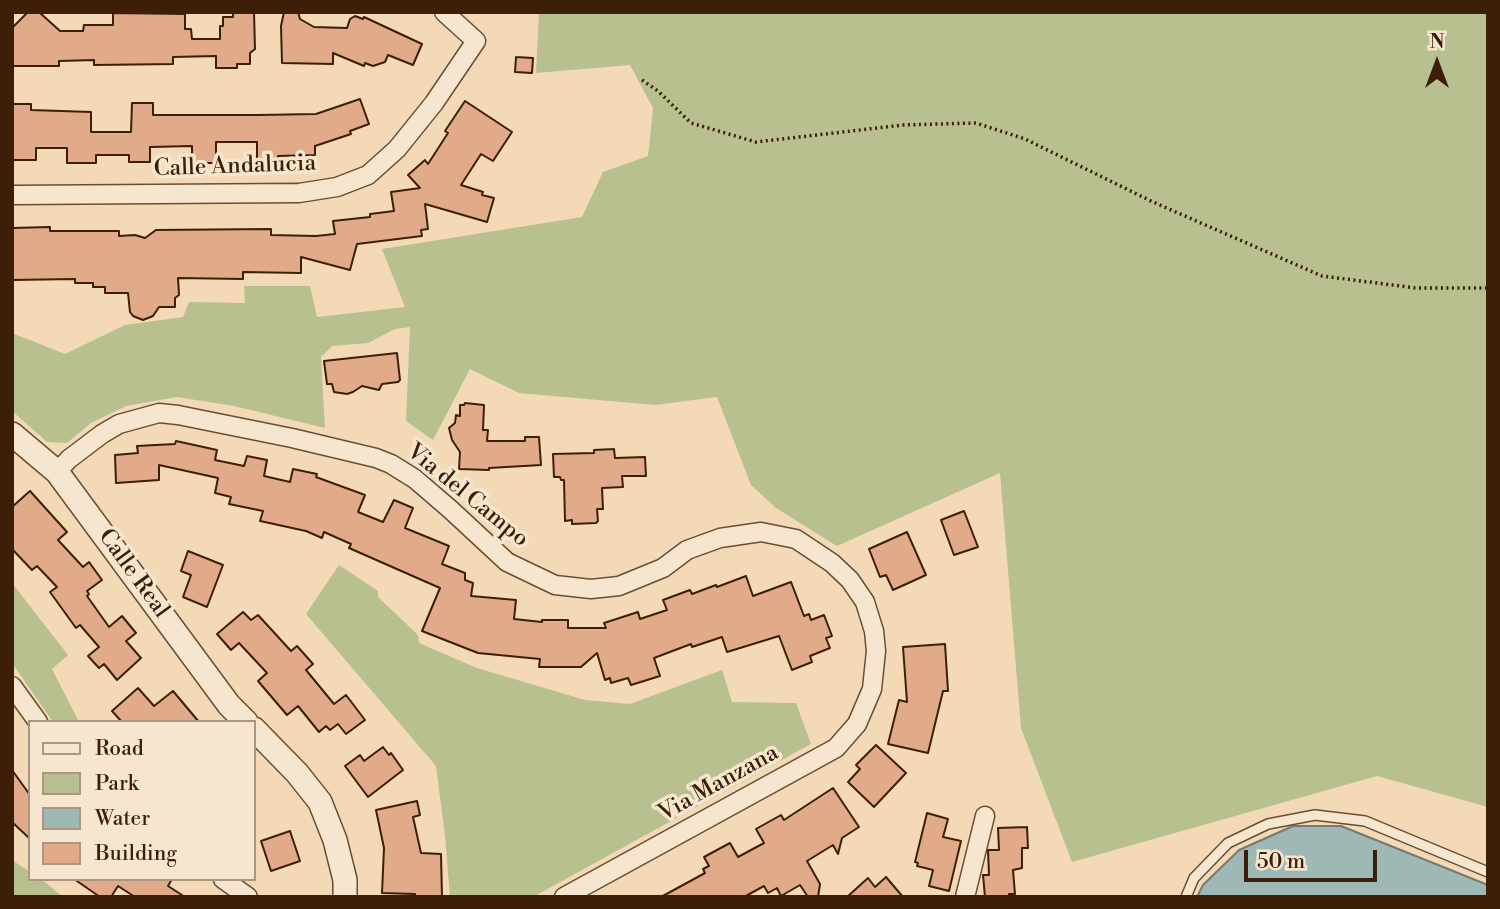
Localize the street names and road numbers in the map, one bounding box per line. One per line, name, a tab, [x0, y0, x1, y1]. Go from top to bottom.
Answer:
street label: Calle Andalucia	[153, 150, 317, 184]
street label: Via del Campo	[400, 438, 534, 554]
street label: Calle Real	[92, 524, 174, 624]
street label: Via Manzana	[654, 740, 784, 828]

